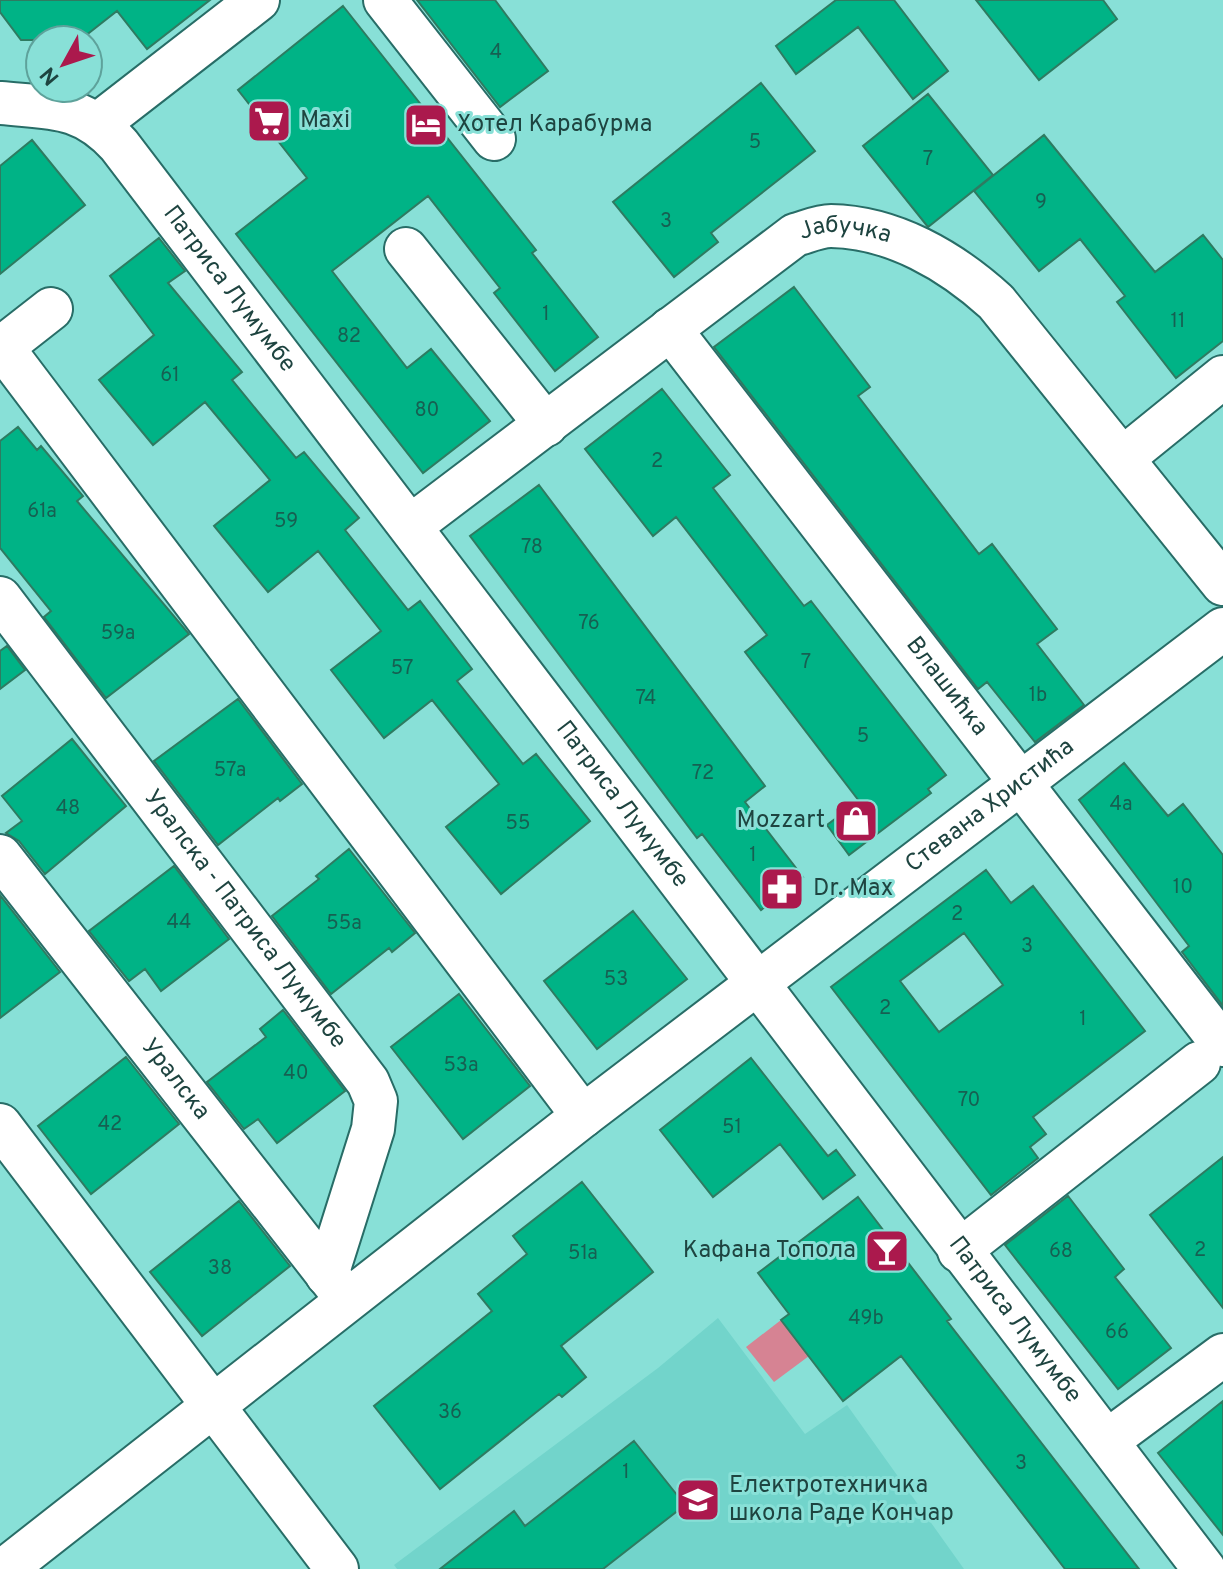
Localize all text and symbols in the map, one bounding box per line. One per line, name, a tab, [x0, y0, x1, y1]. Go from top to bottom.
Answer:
north arrow	[24, 24, 104, 104]
house number: 4	[490, 40, 502, 66]
text: N	[35, 61, 66, 90]
supermarket icon: Maxi	[245, 97, 293, 145]
hotel icon: Хотел Карабурма	[402, 101, 450, 149]
place label: Maxi	[300, 106, 350, 136]
place label: Хотел Карабурма	[457, 110, 652, 140]
house number: 5	[749, 130, 761, 156]
house number: 7	[923, 147, 933, 173]
house number: 9	[1035, 190, 1047, 216]
street label: Патриса Лумумбе	[156, 200, 302, 379]
house number: 3	[660, 209, 672, 235]
street label: Јабучка	[795, 211, 895, 251]
house number: 1	[542, 302, 550, 328]
house number: 11	[1171, 309, 1185, 335]
house number: 82	[337, 324, 361, 350]
house number: 61	[160, 363, 180, 389]
house number: 80	[415, 398, 439, 424]
house number: 2	[651, 449, 663, 475]
house number: 61a	[27, 499, 57, 525]
house number: 59	[274, 509, 298, 535]
house number: 78	[521, 535, 543, 561]
house number: 76	[578, 611, 600, 637]
house number: 59a	[101, 621, 135, 647]
street label: Влашићка	[899, 631, 994, 742]
house number: 7	[801, 650, 811, 676]
house number: 57	[391, 656, 413, 682]
house number: 1b	[1029, 683, 1047, 709]
house number: 74	[636, 686, 656, 712]
street label: Патриса Лумумбе	[549, 715, 695, 894]
house number: 5	[857, 724, 869, 750]
street label: Стевана Христића	[900, 732, 1081, 880]
house number: 57a	[214, 758, 246, 784]
house number: 72	[692, 761, 714, 787]
street label: Уралска - Патриса Лумумбе	[136, 784, 353, 1055]
house number: 4a	[1110, 792, 1132, 818]
house number: 48	[56, 796, 80, 822]
shop icon: Mozzart	[832, 797, 880, 845]
place label: Mozzart	[737, 806, 825, 836]
house number: 55	[506, 811, 530, 837]
house number: 1	[749, 843, 757, 869]
pharmacy icon: Dr. Max	[758, 865, 806, 913]
place label: Dr. Max	[813, 874, 893, 904]
house number: 10	[1173, 875, 1193, 901]
house number: 2	[951, 902, 963, 928]
house number: 44	[167, 910, 191, 936]
house number: 55a	[326, 911, 362, 937]
house number: 3	[1021, 934, 1033, 960]
house number: 53	[604, 967, 628, 993]
house number: 2	[879, 996, 891, 1022]
house number: 1	[1079, 1007, 1087, 1033]
street label: Уралска	[134, 1033, 216, 1126]
house number: 53a	[443, 1053, 479, 1079]
house number: 40	[283, 1061, 309, 1087]
house number: 70	[958, 1088, 980, 1114]
house number: 42	[98, 1112, 122, 1138]
house number: 51	[722, 1115, 742, 1141]
bar icon: Кафана Топола	[863, 1227, 911, 1275]
street label: Патриса Лумумбе	[941, 1231, 1088, 1410]
place label: Кафана Топола	[683, 1236, 856, 1266]
house number: 2	[1194, 1238, 1206, 1264]
house number: 68	[1049, 1239, 1073, 1265]
house number: 51a	[568, 1241, 598, 1267]
house number: 38	[208, 1256, 232, 1282]
house number: 49b	[848, 1306, 884, 1332]
house number: 66	[1105, 1320, 1129, 1346]
house number: 36	[438, 1400, 462, 1426]
house number: 3	[1015, 1451, 1027, 1477]
house number: 1	[622, 1460, 630, 1486]
place label: Електротехничка школа Раде Кончар	[729, 1471, 954, 1529]
school or university icon: Електротехничка школа Раде Кончар	[674, 1476, 722, 1524]

